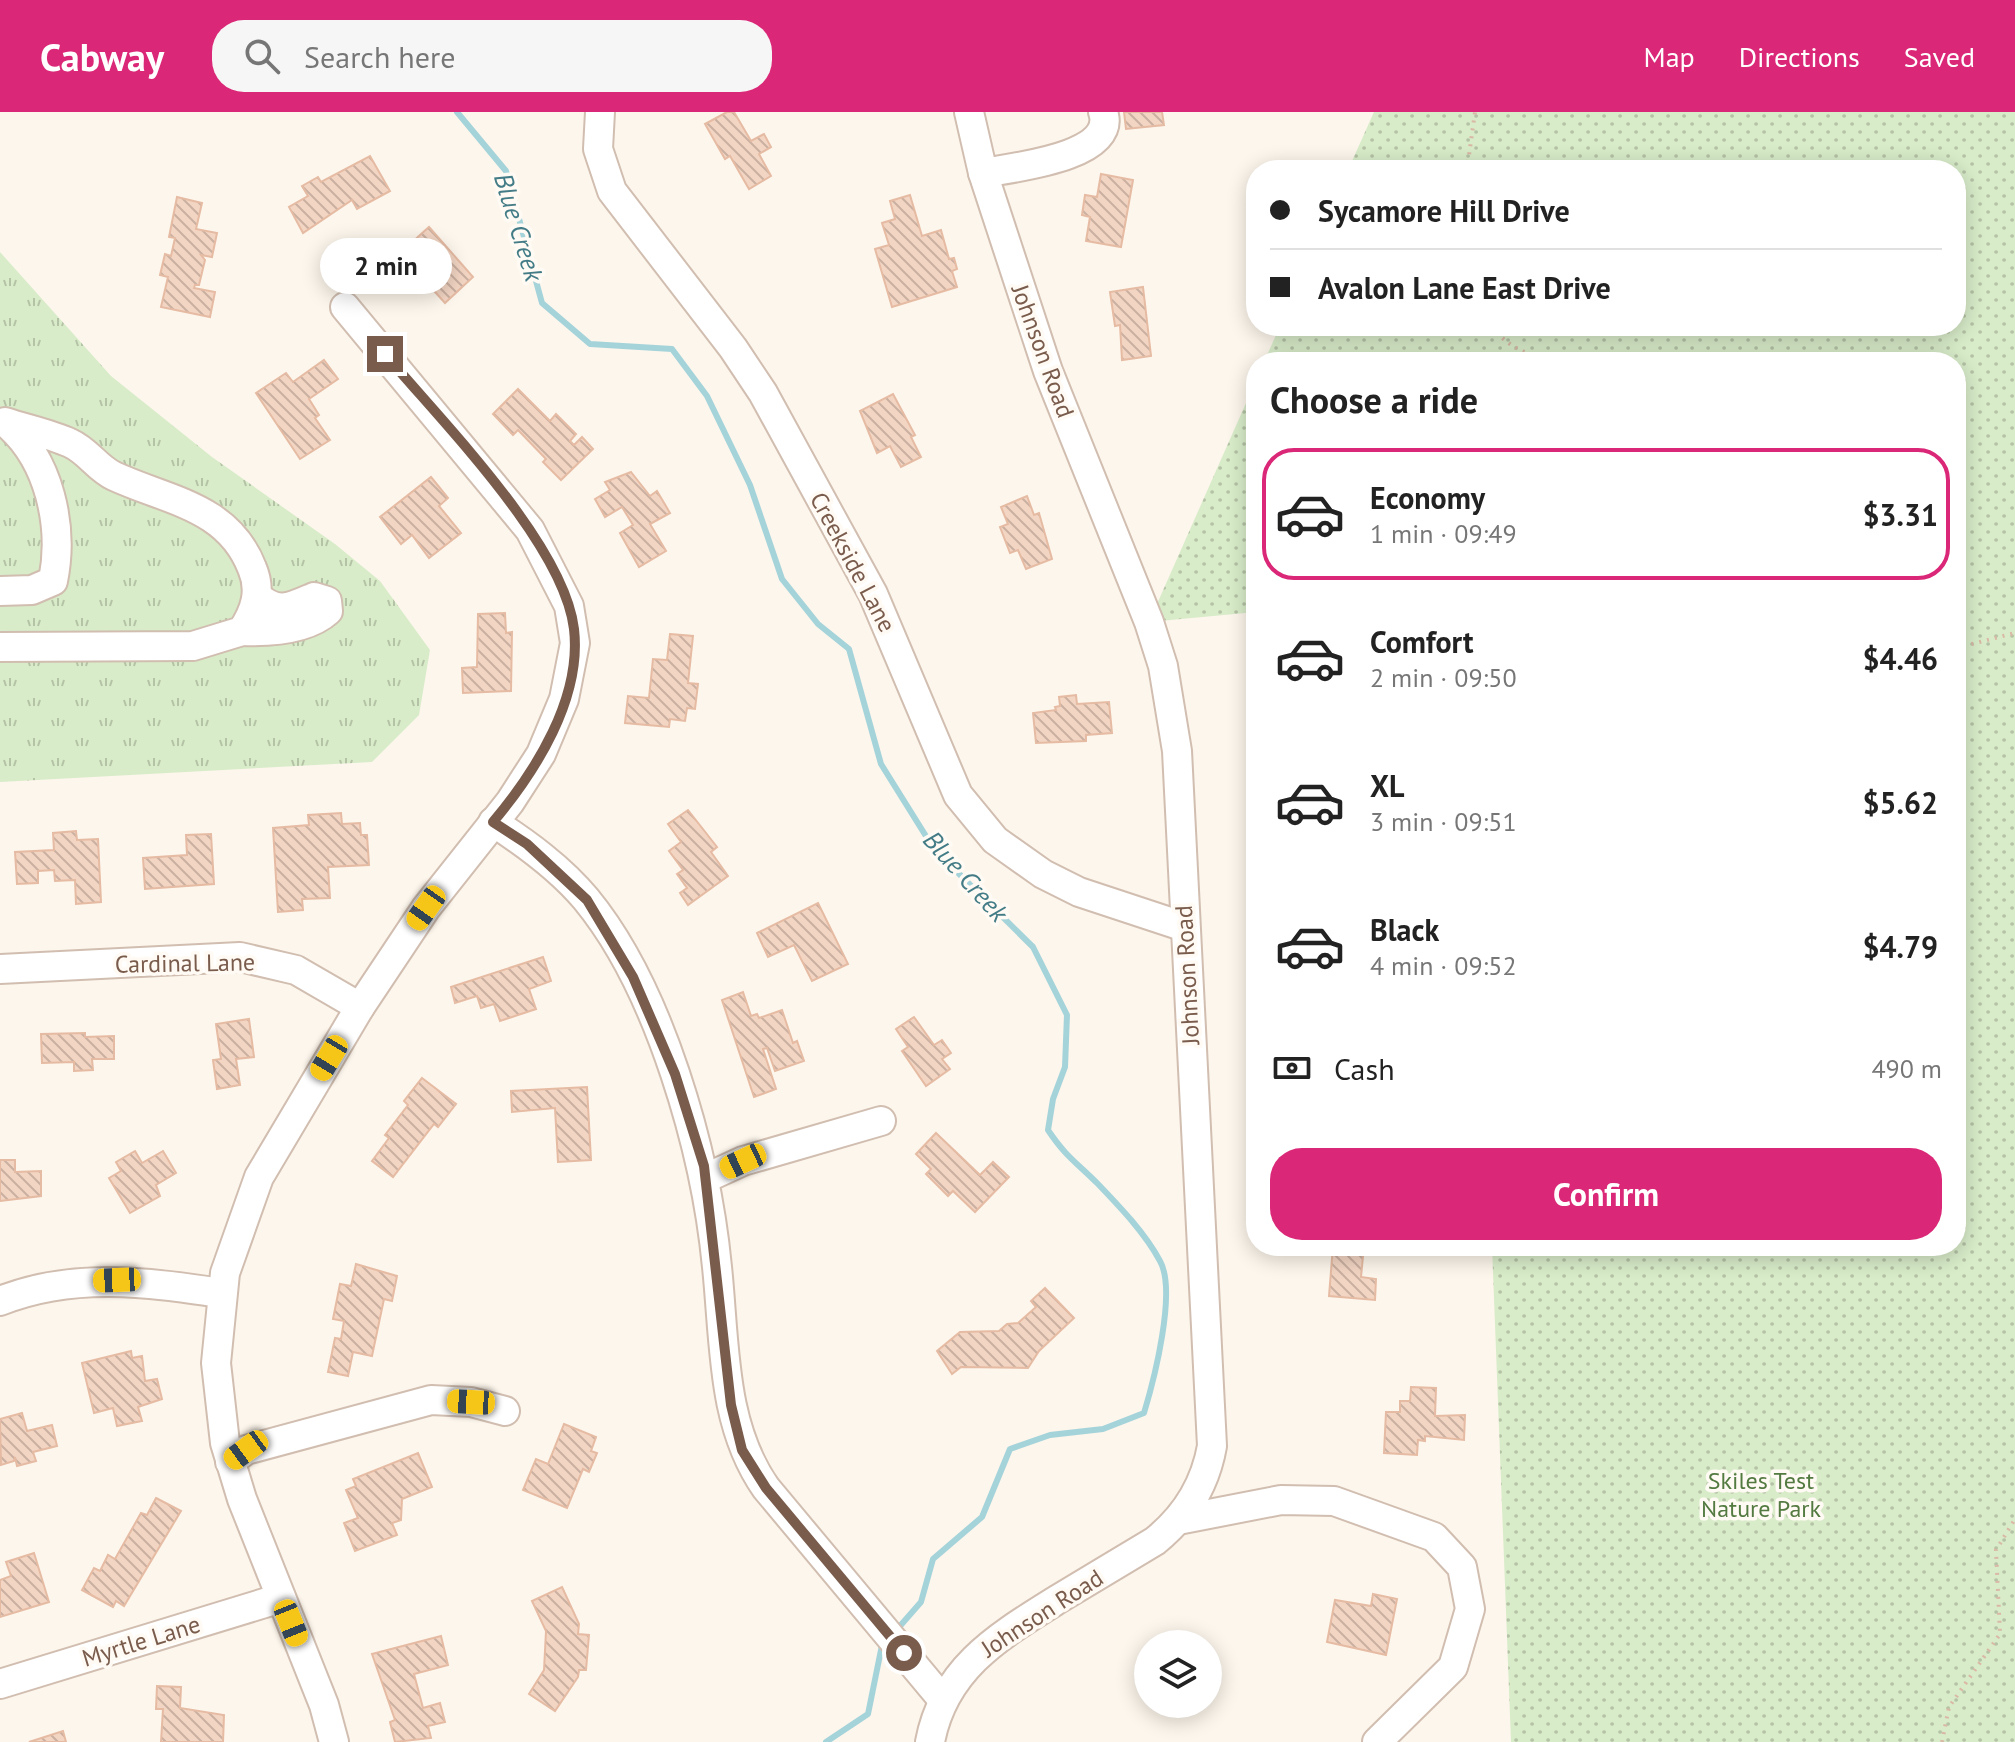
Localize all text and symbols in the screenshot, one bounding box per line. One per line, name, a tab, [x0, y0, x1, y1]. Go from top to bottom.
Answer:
search box	[212, 20, 772, 92]
text: Cabway	[40, 32, 164, 81]
icon: search	[240, 34, 284, 78]
text: Search here	[304, 37, 455, 76]
text: Map	[1644, 38, 1695, 75]
text: Directions	[1739, 38, 1860, 75]
text: Saved	[1904, 38, 1975, 75]
water label: Blue Creek	[487, 169, 551, 286]
text: Sycamore Hill Drive	[1318, 191, 1570, 230]
callout: 2 min	[319, 238, 451, 294]
text: 2 min	[354, 249, 418, 282]
text: Avalon Lane East Drive	[1318, 268, 1611, 307]
street label: Johnson Road	[1004, 279, 1081, 422]
route end	[367, 336, 403, 372]
text: Choose a ride	[1270, 376, 1478, 423]
icon: car	[1274, 478, 1346, 550]
text: Economy	[1370, 478, 1485, 517]
street label: Creekside Lane	[803, 487, 903, 637]
text: $3.31	[1863, 495, 1938, 534]
text: 1 min · 09:49	[1370, 517, 1517, 550]
icon: car	[1274, 622, 1346, 694]
text: Comfort	[1370, 622, 1473, 661]
text: $4.46	[1863, 639, 1938, 678]
text: 2 min · 09:50	[1370, 661, 1517, 694]
icon: car	[1274, 766, 1346, 838]
text: XL	[1370, 766, 1404, 805]
text: $5.62	[1863, 783, 1938, 822]
text: 3 min · 09:51	[1370, 805, 1517, 838]
water label: Blue Creek	[916, 824, 1016, 929]
car	[402, 881, 450, 935]
street label: Johnson Road	[1168, 905, 1206, 1046]
icon: car	[1274, 910, 1346, 982]
text: Black	[1370, 910, 1439, 949]
text: $4.79	[1863, 927, 1938, 966]
street label: Cardinal Lane	[115, 946, 255, 980]
text: 4 min · 09:52	[1370, 949, 1517, 982]
car	[306, 1031, 352, 1085]
icon: cash	[1270, 1046, 1314, 1090]
text: Cash	[1334, 1049, 1395, 1088]
text: 490 m	[1871, 1052, 1942, 1085]
car	[716, 1140, 770, 1182]
button: Confirm	[1270, 1148, 1942, 1240]
car	[93, 1267, 141, 1293]
car	[446, 1389, 496, 1415]
car	[220, 1426, 272, 1474]
park label: Skiles Test Nature Park	[1701, 1465, 1822, 1524]
street label: Johnson Road	[974, 1562, 1109, 1665]
car	[271, 1596, 311, 1650]
street label: Myrtle Lane	[78, 1608, 204, 1674]
map controls	[1134, 1630, 1222, 1718]
button: layers	[1134, 1630, 1222, 1718]
route start	[886, 1635, 922, 1671]

